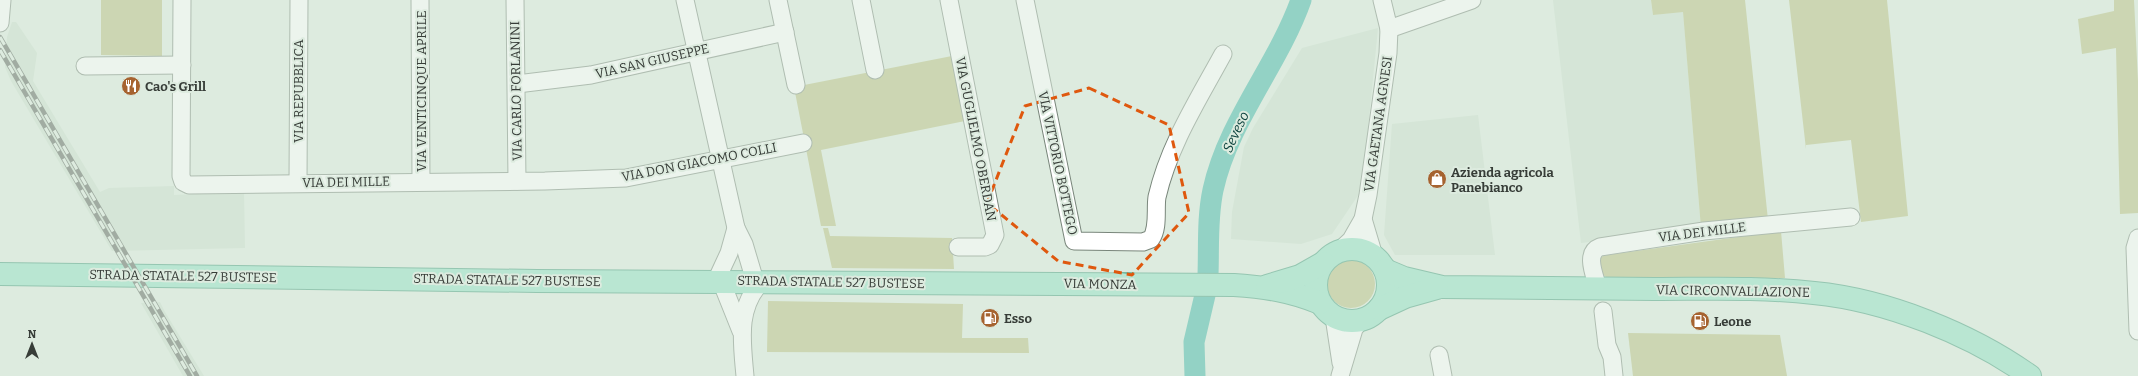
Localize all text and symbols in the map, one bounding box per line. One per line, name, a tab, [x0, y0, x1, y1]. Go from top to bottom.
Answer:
street label: VIA VENTICINQUE APRILE	[414, 10, 429, 172]
street label: VIA CARLO FORLANINI	[507, 21, 525, 161]
street label: VIA REPUBBLICA	[291, 39, 306, 143]
street label: VIA SAN GIUSEPPE	[594, 41, 710, 81]
street label: VIA GAETANA AGNESI	[1361, 55, 1395, 193]
street label: VIA GUGLIELMO OBERDAN	[953, 56, 999, 222]
restaurant icon: Cao's Grill	[120, 75, 142, 97]
place label: Cao's Grill	[145, 79, 206, 94]
street label: VIA VITTORIO BOTTEGO	[1035, 90, 1081, 236]
water label: Seveso	[1219, 109, 1253, 155]
street label: VIA DON GIACOMO COLLI	[620, 140, 778, 184]
place label: Azienda agricola Panebianco	[1451, 165, 1554, 195]
shop icon: Azienda agricola Panebianco	[1426, 168, 1448, 190]
street label: VIA DEI MILLE	[302, 174, 390, 190]
street label: VIA DEI MILLE	[1657, 219, 1747, 245]
street label: STRADA STATALE 527 BUSTESE	[89, 267, 277, 285]
street label: STRADA STATALE 527 BUSTESE	[413, 271, 601, 289]
street label: STRADA STATALE 527 BUSTESE	[737, 273, 925, 291]
street label: VIA MONZA	[1063, 276, 1137, 292]
street label: VIA CIRCONVALLAZIONE	[1656, 282, 1810, 300]
fuel station icon: Esso	[979, 307, 1001, 329]
fuel station icon: Leone	[1689, 310, 1711, 332]
place label: Esso	[1004, 311, 1033, 326]
place label: Leone	[1714, 314, 1751, 329]
north arrow	[12, 324, 52, 364]
text: N	[28, 328, 37, 341]

